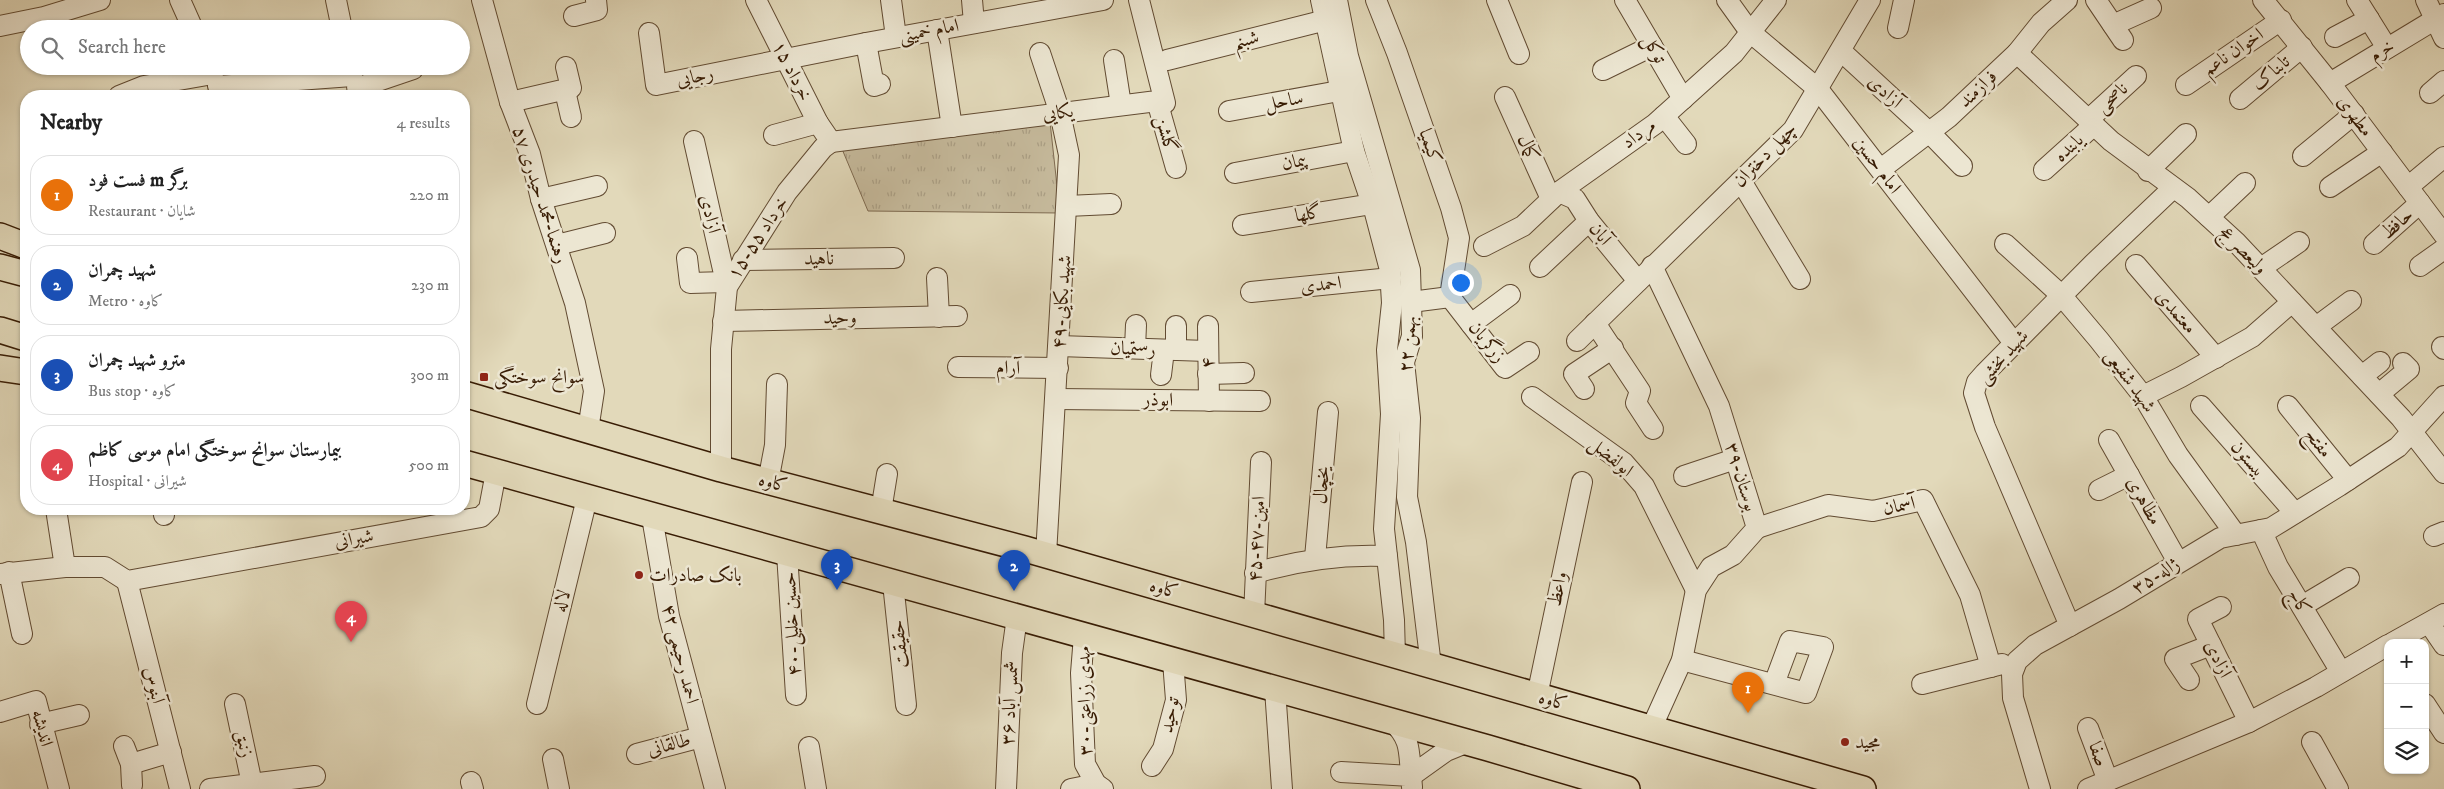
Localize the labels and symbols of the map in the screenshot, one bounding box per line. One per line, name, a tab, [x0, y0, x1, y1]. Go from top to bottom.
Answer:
street label: امام خمینی	[897, 14, 962, 52]
street label: اخوان ناعم	[2198, 23, 2271, 86]
street label: شبنم	[1231, 26, 1263, 61]
street label: توکل	[1636, 30, 1672, 69]
street label: خرم	[2365, 35, 2401, 71]
street label: ۱۵ خرداد	[767, 37, 817, 105]
street label: تابناک	[2247, 50, 2295, 96]
street label: رجایی	[674, 62, 716, 93]
street label: فرازمند	[1954, 65, 2002, 113]
street label: آزادی	[1863, 70, 1908, 115]
street label: ناصحی	[2091, 78, 2134, 119]
street label: ساحل	[1263, 86, 1305, 117]
street label: مطهری	[2332, 91, 2378, 141]
street label: یکایی	[1041, 100, 1076, 127]
street label: گلشن	[1149, 113, 1183, 155]
street label: مرداد	[1617, 114, 1661, 155]
street label: چهل دختران	[1728, 118, 1802, 193]
street label: ۵۷ رهنما-محمد حیدری	[507, 123, 573, 267]
street label: کیمیا	[1413, 126, 1447, 166]
street label: یابنده	[2049, 128, 2090, 167]
street label: کمال	[1512, 131, 1544, 165]
street label: امام حسین	[1845, 132, 1906, 201]
street label: پیمان	[1280, 148, 1309, 176]
street label: آزادی	[694, 192, 726, 237]
street label: ۱۵-۵۵ خرداد	[723, 192, 793, 284]
street label: گلها	[1293, 200, 1323, 227]
street label: حافظ	[2376, 203, 2418, 245]
street label: آبان	[1584, 218, 1617, 252]
street label: ولیعصر عج	[2211, 221, 2272, 282]
street label: ناهید	[804, 247, 834, 271]
street label: ۴۹-شهید بکایی	[1047, 254, 1078, 350]
your location	[1448, 270, 1474, 296]
street label: احمدی	[1299, 271, 1343, 299]
street label: معتمدی	[2151, 285, 2201, 339]
street label: وحید	[823, 306, 857, 330]
street label: ۲۲ بهمن	[1394, 315, 1423, 373]
street label: زرگریان	[1463, 315, 1512, 367]
street label: شهید بخشی	[1972, 325, 2034, 390]
street label: رستمیان	[1110, 337, 1156, 361]
street label: شهید شفیعی	[2099, 345, 2161, 418]
street label: آرام	[996, 356, 1022, 384]
street label: ۴	[1196, 357, 1220, 369]
place label: سوانح سوختگی	[494, 365, 585, 393]
marker: سوانح سوختگی	[478, 371, 490, 383]
street label: ابوذر	[1141, 388, 1173, 412]
street label: مفتح	[2295, 424, 2337, 466]
street label: ابولفضل	[1583, 432, 1638, 483]
street label: بیستون	[2226, 436, 2270, 482]
street label: ۳۹-بوستان	[1720, 440, 1762, 514]
street label: یخچال	[1309, 464, 1336, 505]
street label: کاوه	[756, 468, 790, 498]
street label: مظاهری	[2121, 473, 2167, 529]
street label: آسمان	[1881, 491, 1919, 520]
street label: ۴۵-۴۷-امین	[1243, 496, 1271, 582]
street label: شیرانی	[333, 524, 375, 554]
pin: 3	[821, 549, 853, 590]
pin: 2	[998, 550, 1030, 591]
street label: ۳۵-ژاله	[2128, 552, 2184, 600]
place label: بانک صادرات	[649, 564, 742, 587]
marker: بانک صادرات	[633, 569, 645, 581]
street label: واعظ	[1543, 570, 1573, 608]
street label: ۴۰-حسین خلیلی	[778, 571, 808, 677]
street label: کاوه	[1147, 574, 1181, 604]
street label: کاج	[2278, 584, 2316, 622]
street label: لاله	[548, 587, 576, 615]
pin: 4	[335, 601, 367, 642]
street label: ۴۲ احمد رحیمی	[656, 602, 703, 706]
street label: حقیقت	[886, 619, 914, 669]
street label: آزادی	[2199, 636, 2238, 683]
street label: ۳۰-مهدی زراعتی	[1073, 646, 1098, 756]
street label: شمس آباد ۳۶	[996, 660, 1024, 746]
street label: آبنوس	[138, 664, 170, 708]
pin: 1	[1732, 672, 1764, 713]
street label: کاوه	[1536, 686, 1570, 716]
street label: توحید	[1155, 695, 1185, 735]
street label: اندیشه	[26, 707, 58, 749]
street label: زنبق	[230, 728, 258, 760]
street label: طالقانی	[645, 728, 693, 762]
place label: مجید	[1855, 731, 1881, 754]
marker: مجید	[1839, 736, 1851, 748]
street label: صفا	[2083, 738, 2113, 770]

